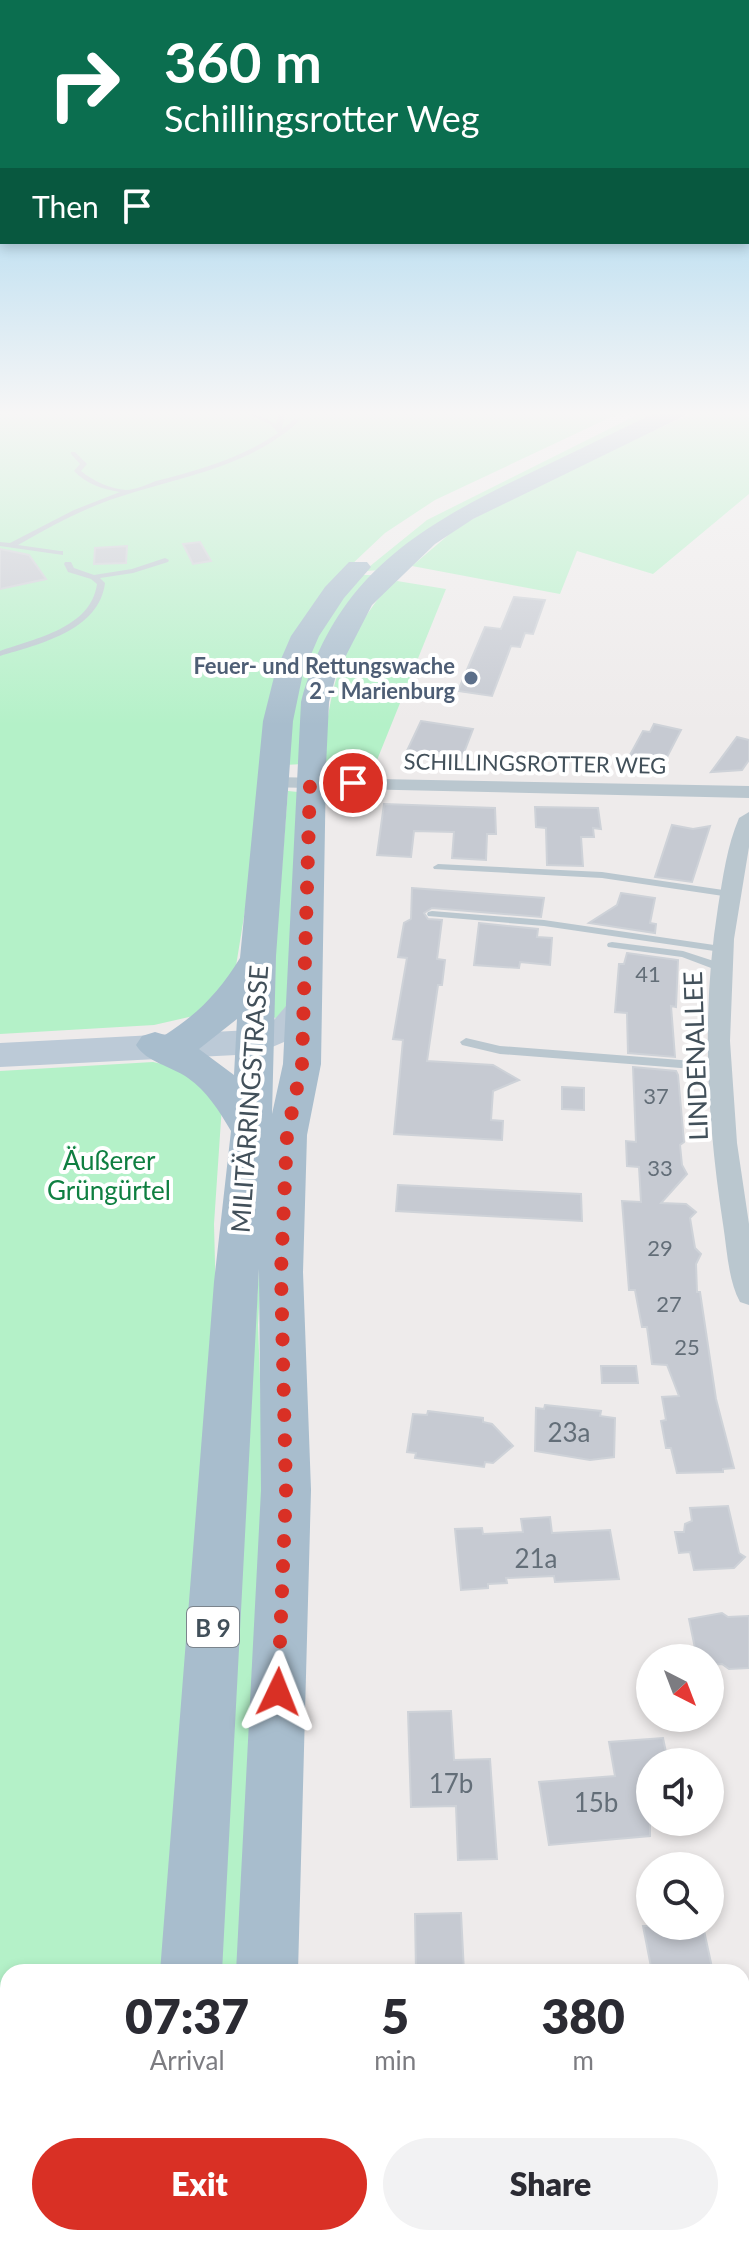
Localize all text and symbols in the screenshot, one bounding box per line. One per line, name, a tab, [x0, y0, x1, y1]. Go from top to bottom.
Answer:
text: 360 m	[164, 28, 322, 95]
icon: right	[32, 32, 136, 136]
text: Schillingsrotter Weg	[164, 96, 479, 140]
icon: arrive	[115, 184, 159, 228]
text: Then	[32, 188, 99, 224]
place label: Feuer- und Rettungswache 2 - Marienburg	[193, 652, 455, 704]
marker: Feuer- und Rettungswache 2 - Marienburg	[462, 669, 480, 687]
street label: SCHILLINGSROTTER WEG	[403, 747, 667, 779]
pin	[319, 749, 387, 817]
icon: arrive	[331, 761, 375, 805]
house number: 41	[635, 960, 661, 987]
street label: MILITÄRRINGSTRASSE	[224, 964, 274, 1234]
street label: LINDENALLEE	[676, 971, 714, 1141]
house number: 37	[643, 1082, 669, 1109]
park label: Äußerer Grüngürtel	[47, 1144, 171, 1206]
house number: 33	[647, 1154, 673, 1181]
house number: 29	[647, 1234, 673, 1261]
house number: 27	[656, 1290, 682, 1317]
house number: 25	[674, 1333, 700, 1360]
house number: 23a	[547, 1416, 591, 1448]
house number: 21a	[514, 1542, 558, 1574]
road number: B 9	[187, 1607, 239, 1647]
north arrow	[636, 1644, 724, 1732]
map controls	[636, 1644, 724, 1940]
position arrow	[236, 1650, 320, 1734]
button: sound	[636, 1748, 724, 1836]
house number: 17b	[429, 1767, 473, 1799]
house number: 15b	[574, 1786, 618, 1818]
button: search	[636, 1852, 724, 1940]
text: 07:37	[125, 1987, 249, 2044]
text: 5	[381, 1987, 409, 2044]
text: 380	[541, 1987, 625, 2044]
text: Arrival	[150, 2044, 225, 2076]
text: min	[374, 2044, 416, 2076]
text: m	[572, 2044, 594, 2076]
button: Exit	[32, 2138, 367, 2230]
button: Share	[383, 2138, 718, 2230]

